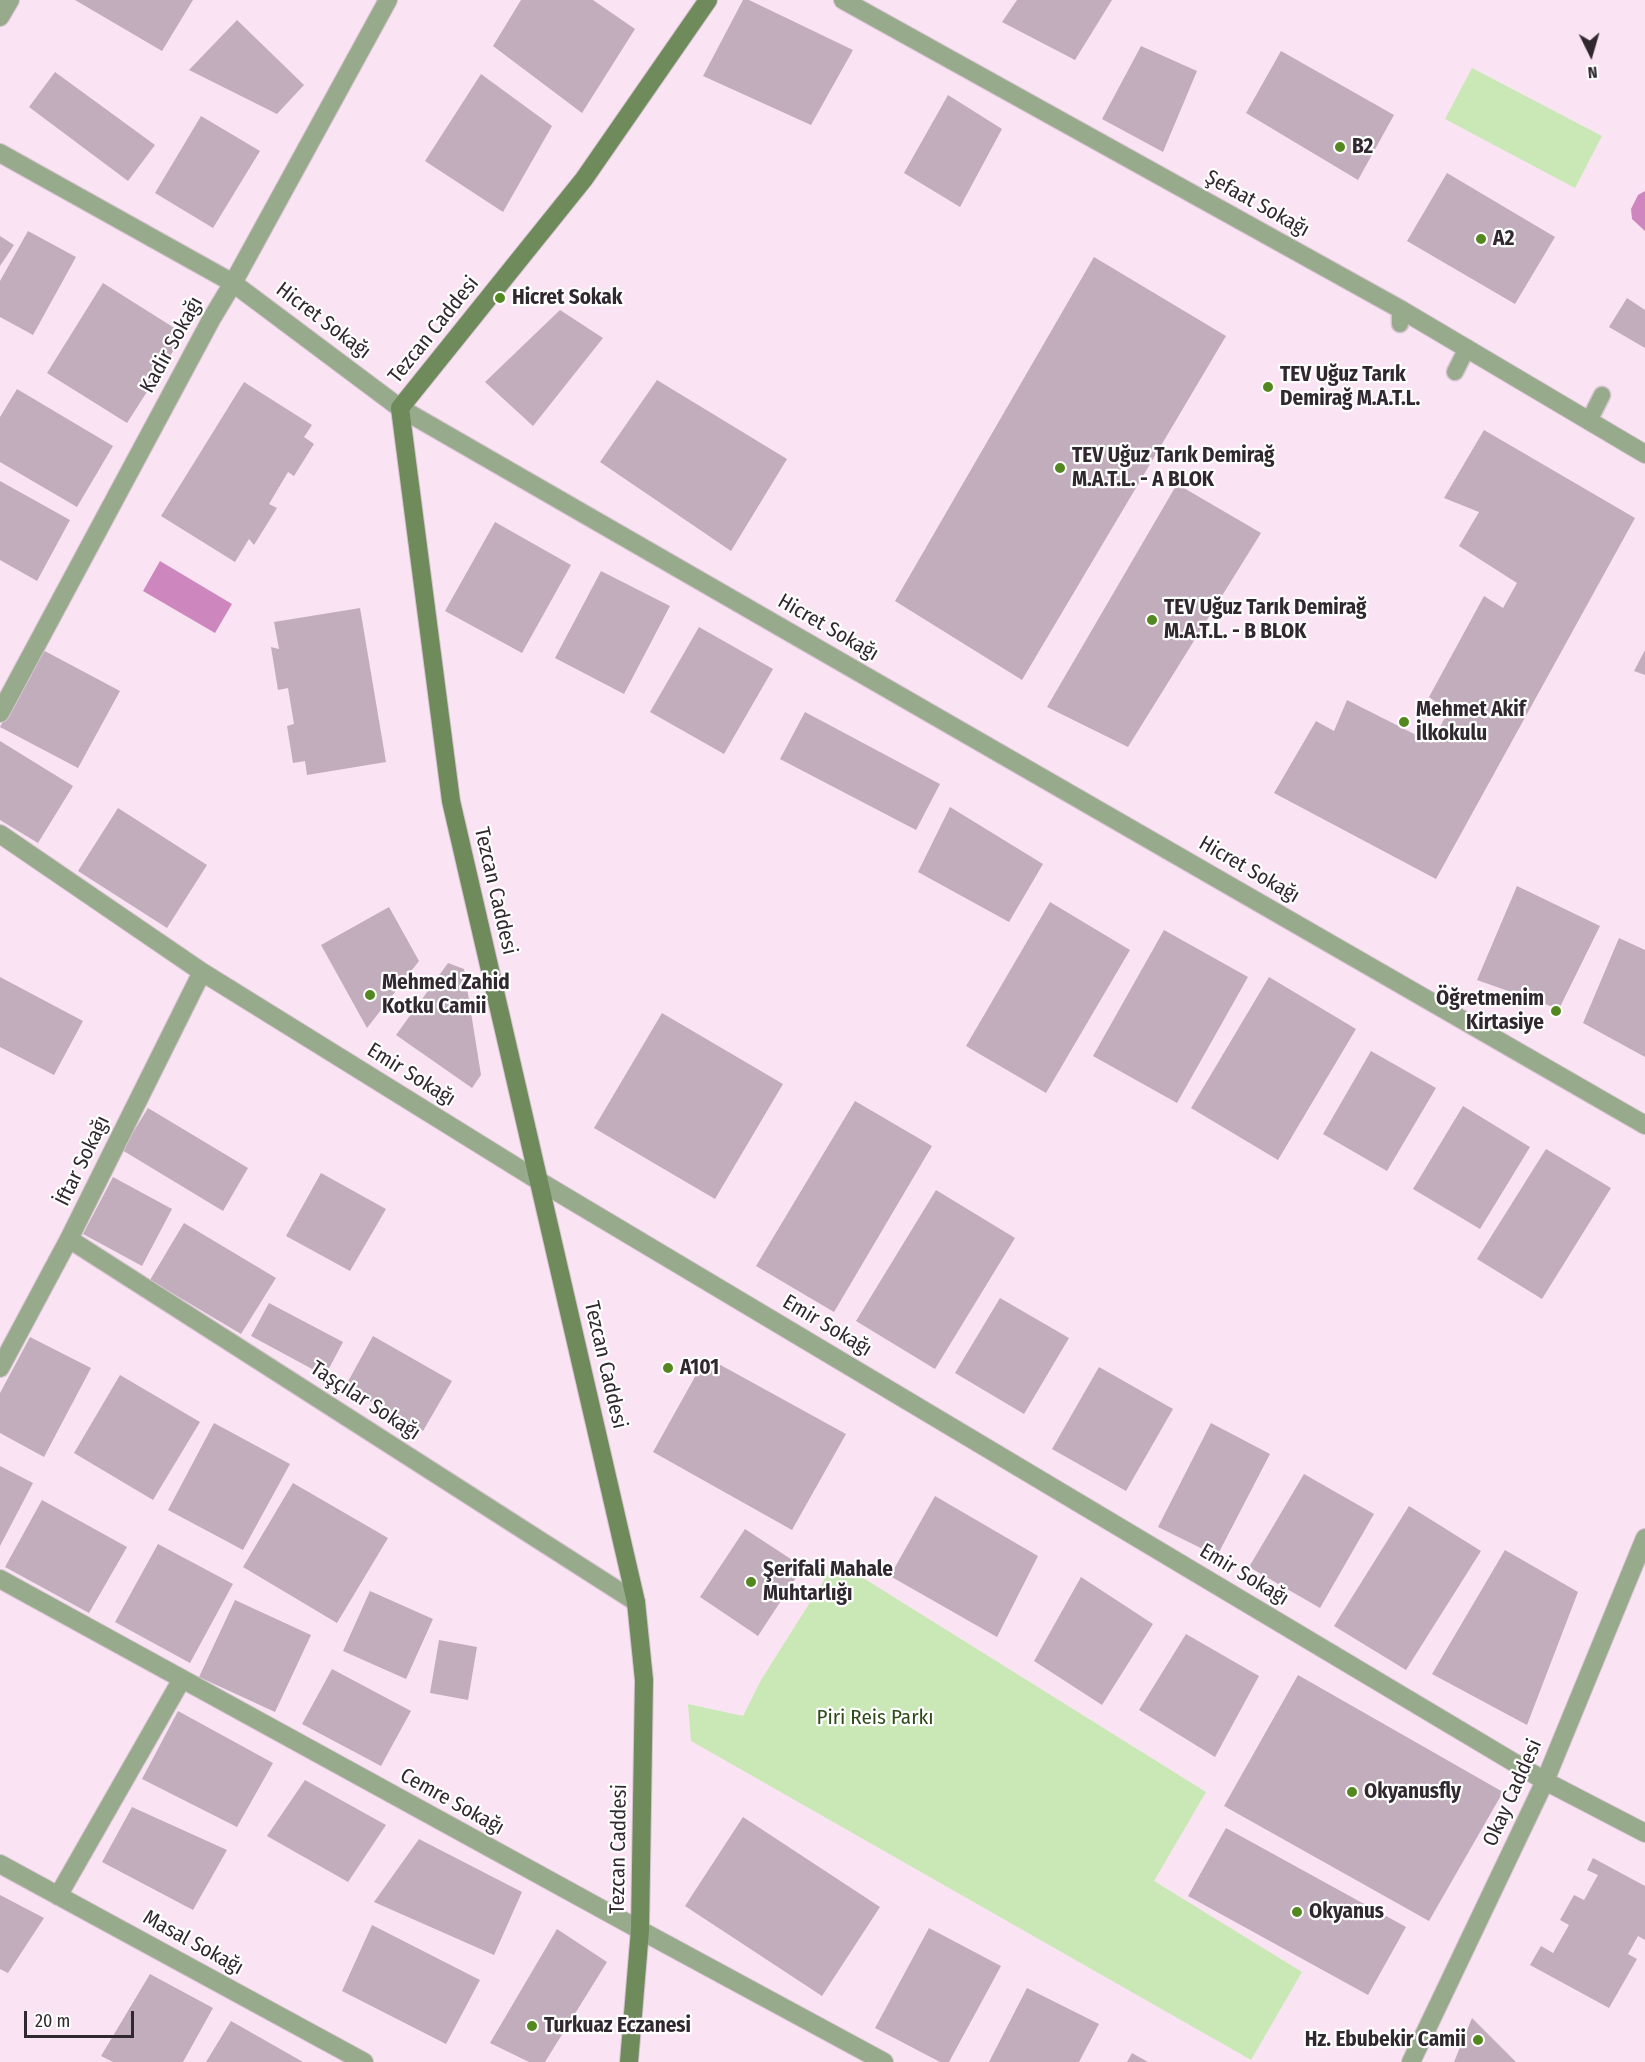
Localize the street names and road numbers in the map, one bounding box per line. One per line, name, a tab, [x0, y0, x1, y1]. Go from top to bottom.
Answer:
street label: Şefaat Sokağı	[1201, 165, 1313, 243]
street label: Tezcan Caddesi	[383, 272, 485, 388]
street label: Hicret Sokağı	[271, 277, 375, 365]
street label: Kadir Sokağı	[135, 292, 209, 398]
street label: Hicret Sokağı	[773, 589, 883, 667]
street label: Tezcan Caddesi	[468, 825, 522, 957]
street label: Hicret Sokağı	[1194, 831, 1304, 909]
street label: Emir Sokağı	[362, 1038, 460, 1112]
street label: İftar Sokağı	[50, 1112, 116, 1210]
street label: Emir Sokağı	[778, 1290, 876, 1362]
street label: Tezcan Caddesi	[578, 1299, 632, 1431]
street label: Taşçılar Sokağı	[305, 1356, 425, 1446]
street label: Emir Sokağı	[1195, 1539, 1293, 1611]
street label: Okay Caddesi	[1478, 1735, 1548, 1851]
street label: Cemre Sokağı	[396, 1763, 508, 1841]
street label: Tezcan Caddesi	[605, 1784, 633, 1914]
street label: Masal Sokağı	[139, 1905, 247, 1981]

